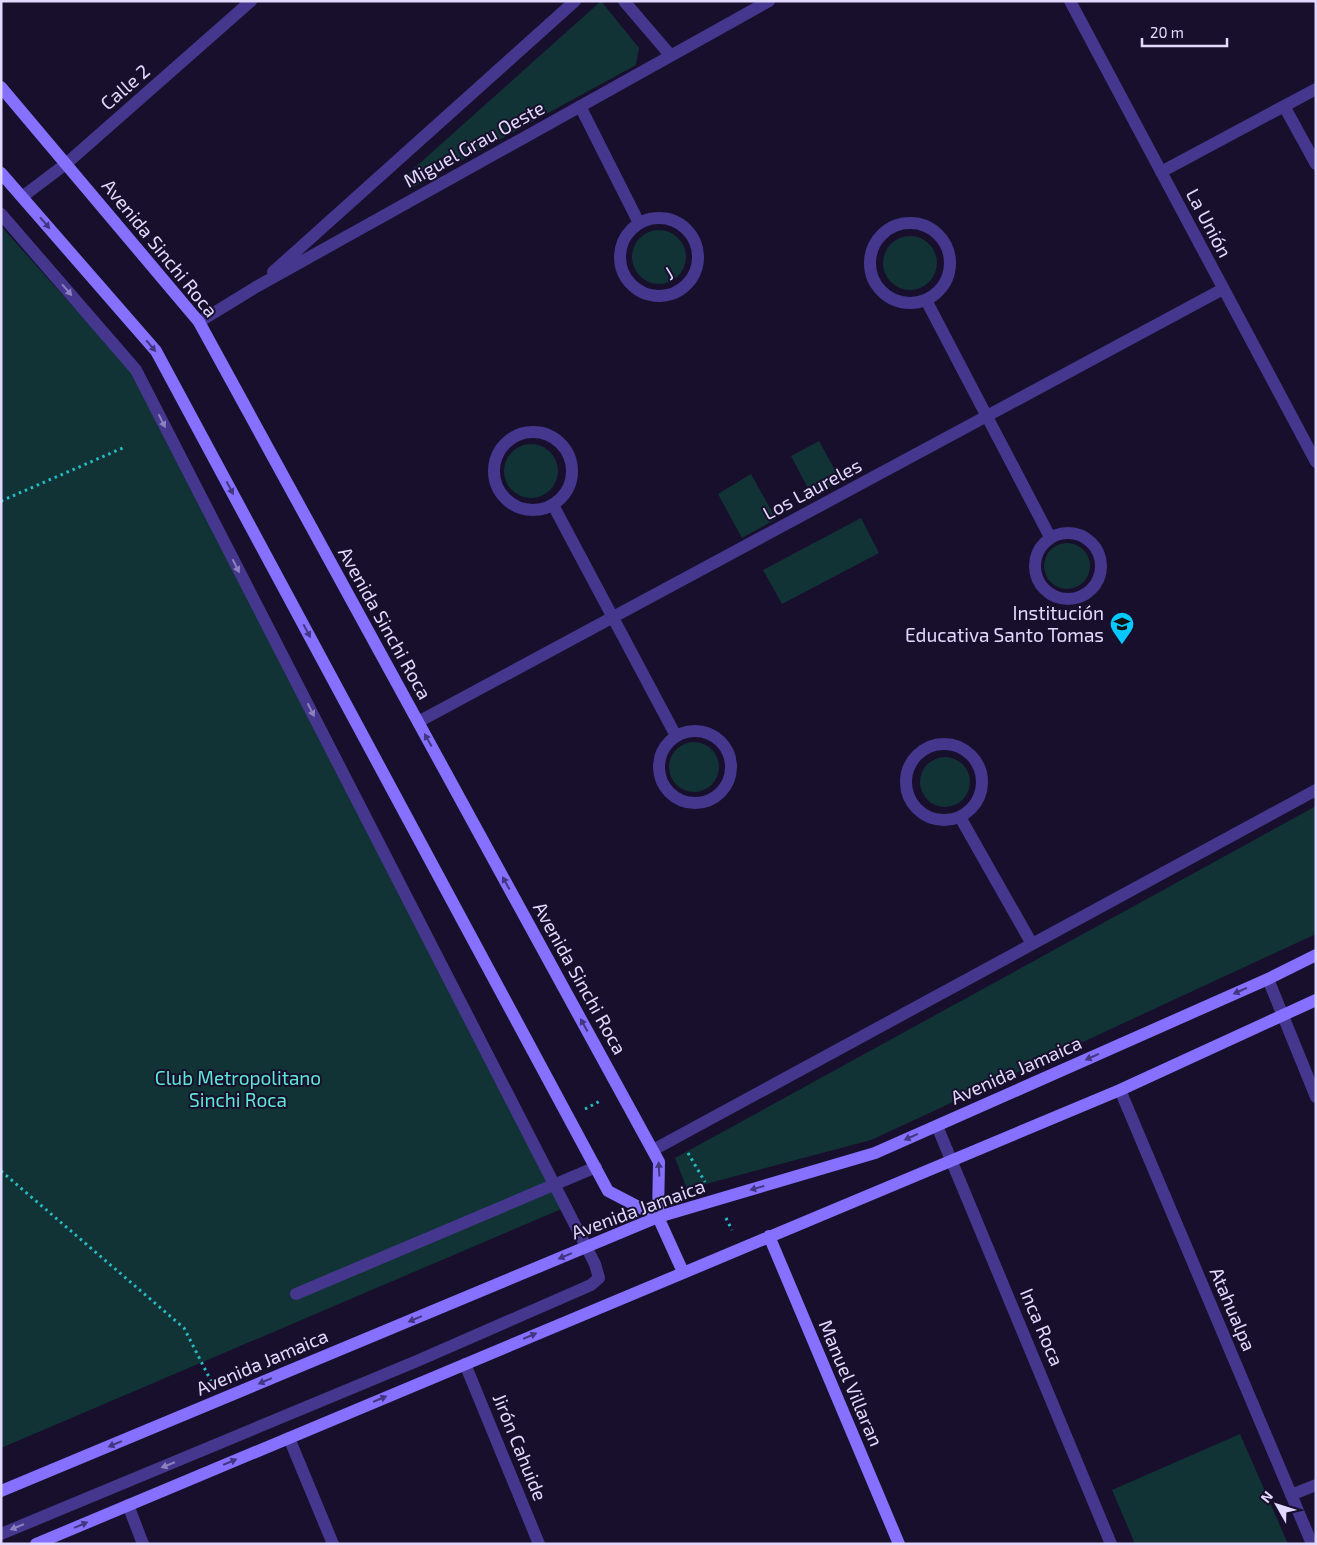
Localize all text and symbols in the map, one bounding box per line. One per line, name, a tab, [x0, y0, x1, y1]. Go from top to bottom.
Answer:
scale bar	[1142, 15, 1227, 47]
text: 20 m	[1150, 23, 1184, 41]
street label: Calle 2	[95, 59, 154, 114]
street label: Miguel Grau Oeste	[399, 95, 548, 192]
street label: Avenida Sinchi Roca	[98, 174, 223, 321]
street label: La Unión	[1182, 184, 1237, 261]
one-way arrow	[39, 217, 50, 230]
street label: J	[660, 261, 677, 284]
one-way arrow	[62, 284, 73, 297]
one-way arrow	[146, 339, 157, 352]
one-way arrow	[158, 414, 166, 429]
street label: Los Laureles	[758, 453, 865, 524]
one-way arrow	[226, 481, 234, 495]
street label: Avenida Sinchi Roca	[334, 543, 437, 703]
one-way arrow	[232, 559, 240, 573]
place label: Institución Educativa Santo Tomas	[905, 601, 1104, 646]
school or university icon: Institución Educativa Santo Tomas	[1109, 611, 1135, 645]
one-way arrow	[303, 624, 311, 638]
one-way arrow	[307, 703, 315, 718]
one-way arrow	[424, 733, 432, 748]
one-way arrow	[502, 875, 510, 890]
street label: Avenida Sinchi Roca	[529, 898, 632, 1058]
one-way arrow	[1233, 988, 1247, 996]
one-way arrow	[580, 1019, 589, 1032]
street label: Avenida Jamaica	[947, 1030, 1085, 1109]
one-way arrow	[1085, 1054, 1099, 1062]
park label: Club Metropolitano Sinchi Roca	[155, 1066, 321, 1111]
one-way arrow	[904, 1134, 918, 1142]
one-way arrow	[654, 1160, 662, 1176]
street label: Avenida Jamaica	[568, 1174, 708, 1243]
one-way arrow	[750, 1185, 765, 1193]
one-way arrow	[558, 1253, 572, 1261]
street label: Atahualpa	[1206, 1263, 1261, 1354]
street label: Inca Roca	[1016, 1285, 1069, 1369]
one-way arrow	[408, 1315, 422, 1323]
street label: Manuel Villaran	[814, 1316, 888, 1450]
street label: Avenida Jamaica	[192, 1323, 331, 1400]
one-way arrow	[523, 1332, 537, 1340]
one-way arrow	[258, 1378, 272, 1386]
street label: Jirón Cahuide	[489, 1390, 552, 1504]
one-way arrow	[373, 1395, 387, 1403]
one-way arrow	[107, 1440, 122, 1448]
one-way arrow	[223, 1458, 238, 1465]
one-way arrow	[160, 1462, 175, 1469]
north arrow	[1252, 1480, 1302, 1530]
text: N	[1257, 1487, 1276, 1506]
one-way arrow	[74, 1521, 89, 1529]
one-way arrow	[9, 1523, 24, 1531]

